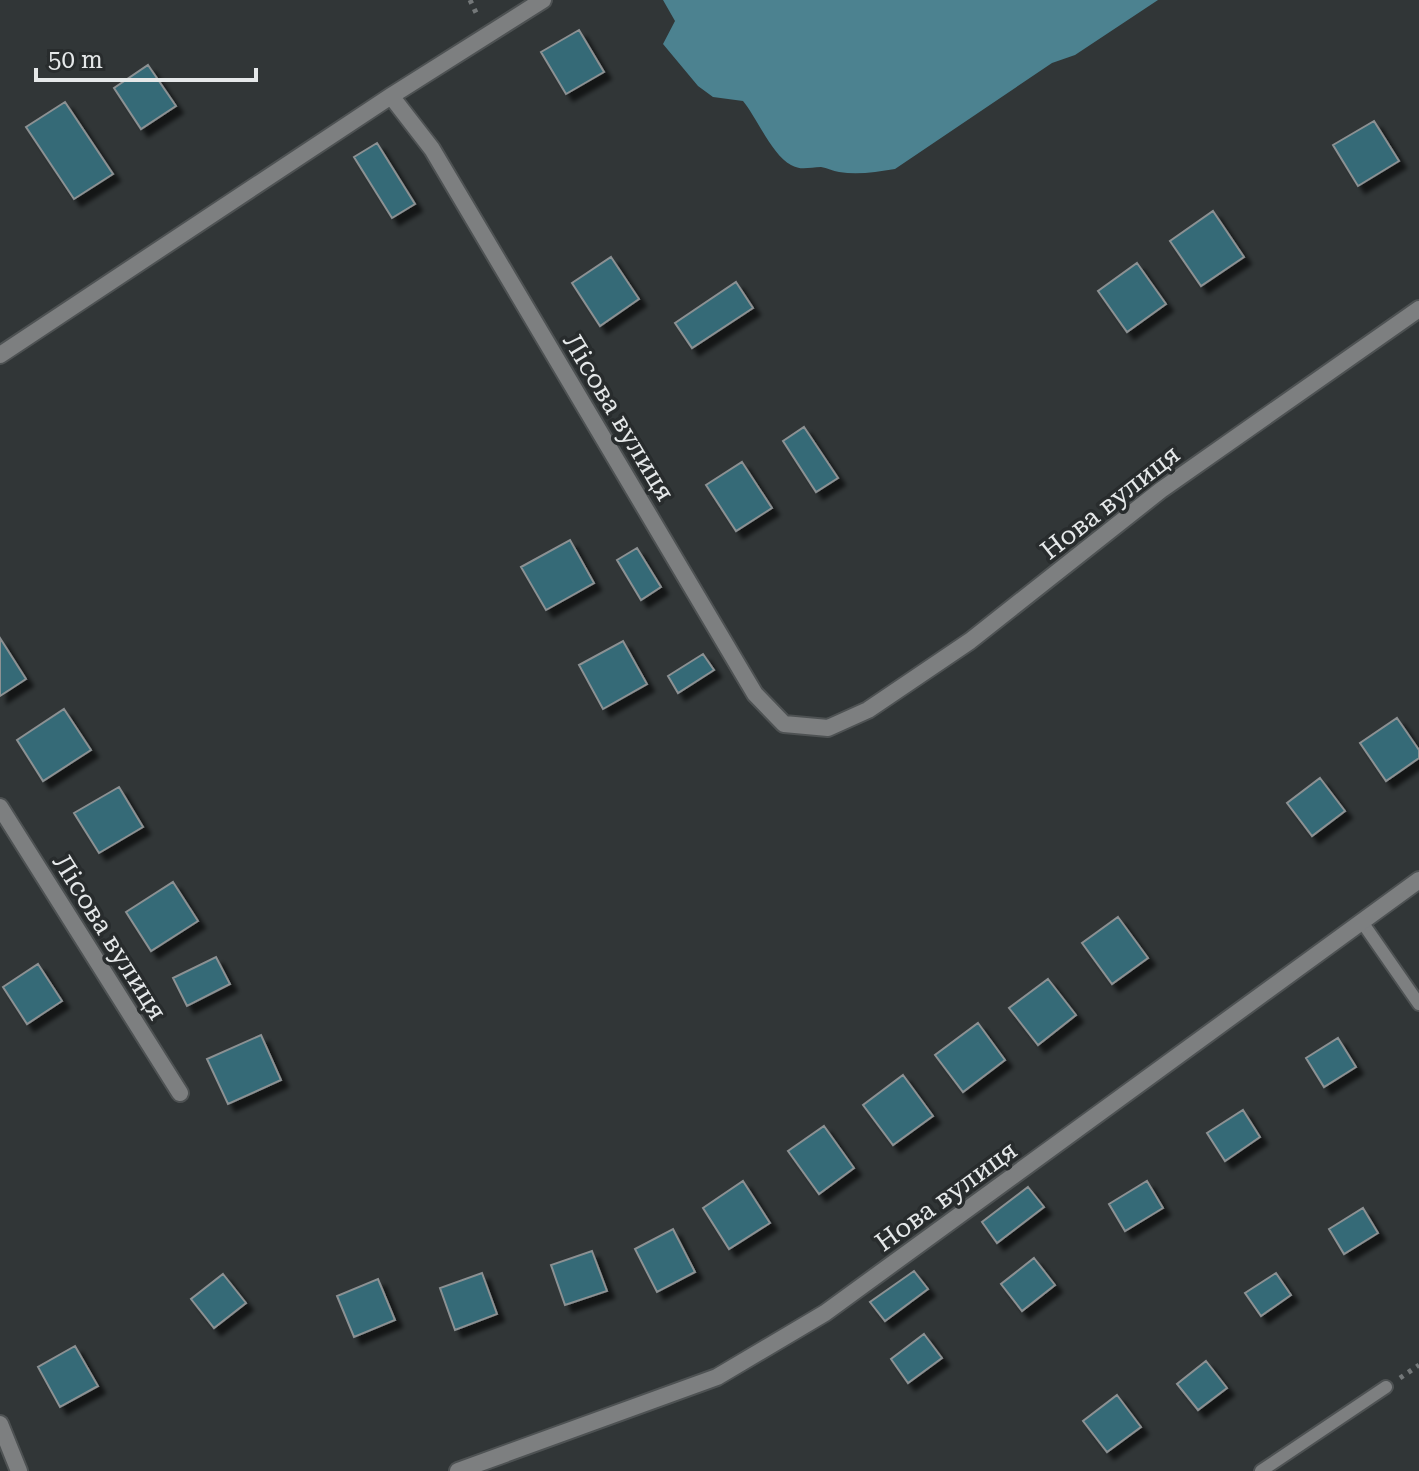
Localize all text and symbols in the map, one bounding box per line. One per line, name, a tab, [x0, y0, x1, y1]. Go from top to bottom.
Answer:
scale bar	[36, 32, 256, 82]
text: 50 m	[48, 46, 103, 74]
street label: Лісова вулиця	[557, 328, 681, 506]
street label: Нова вулиця	[1035, 439, 1185, 565]
street label: Лісова вулиця	[47, 849, 173, 1025]
street label: Нова вулиця	[869, 1135, 1023, 1257]

